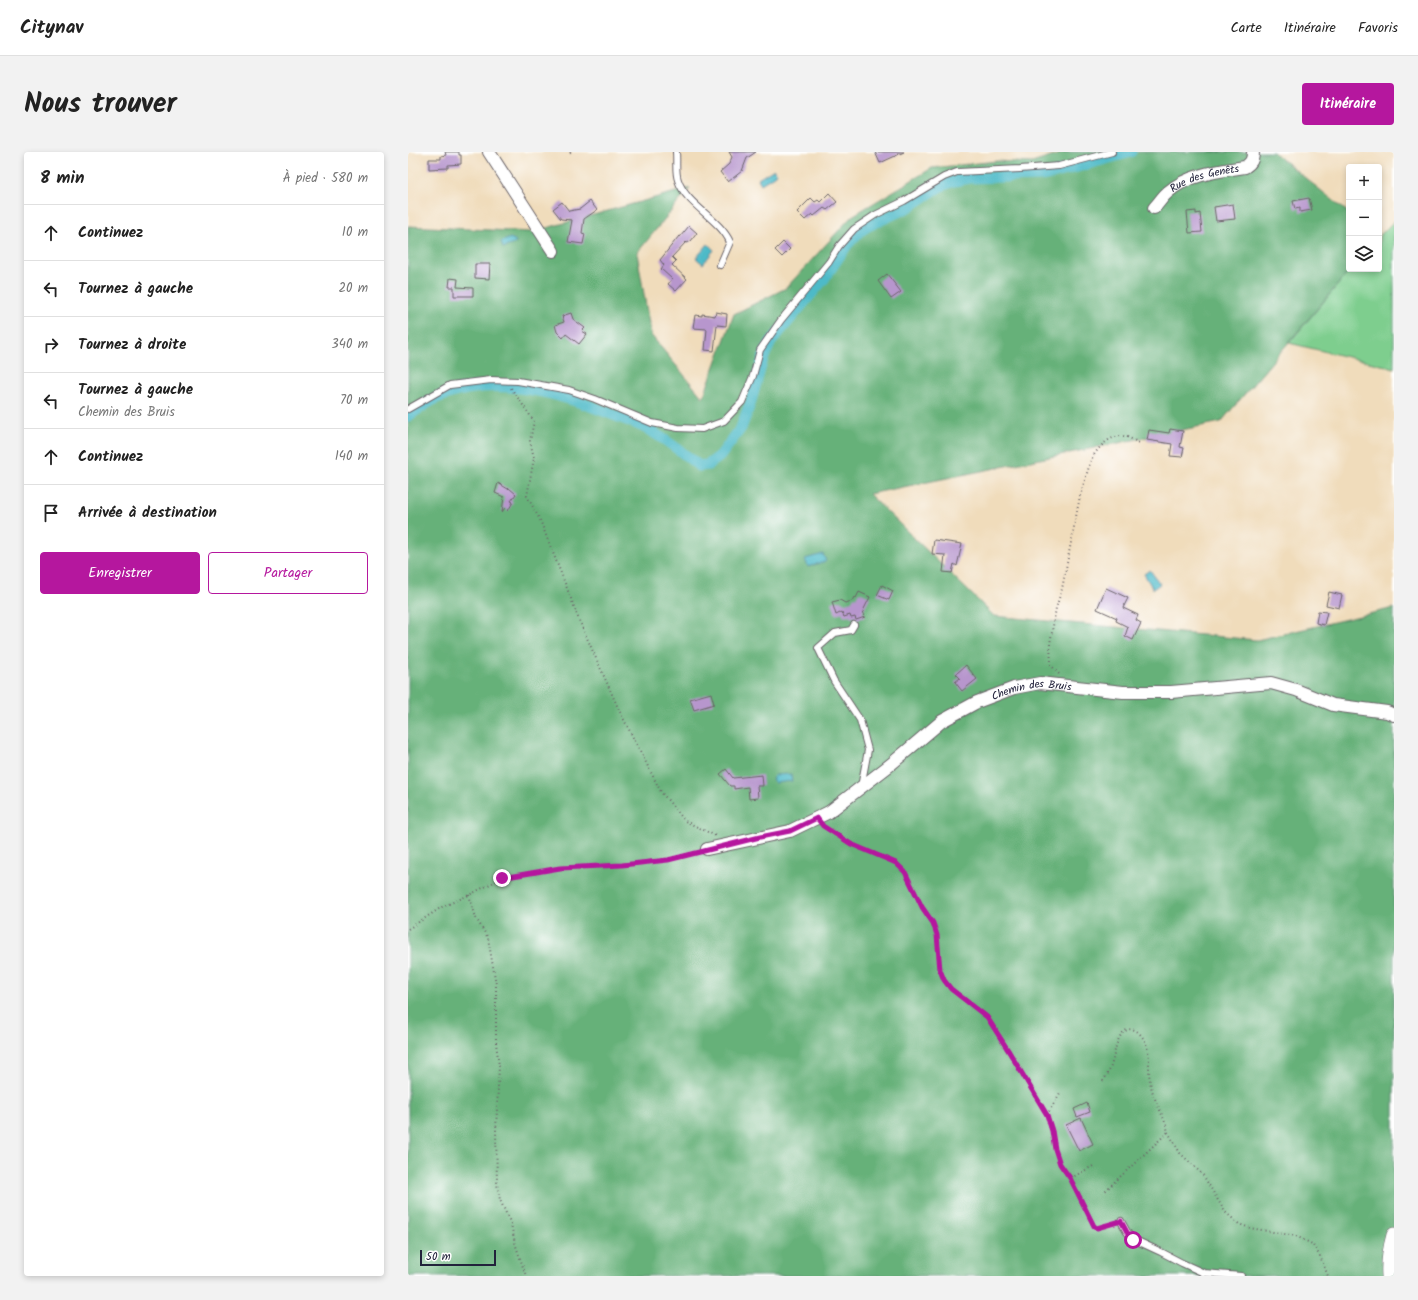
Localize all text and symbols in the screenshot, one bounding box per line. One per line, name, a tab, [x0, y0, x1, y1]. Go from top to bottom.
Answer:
text: Citynav	[20, 13, 83, 43]
text: Carte	[1230, 17, 1262, 39]
text: Itinéraire	[1284, 17, 1336, 39]
text: Favoris	[1358, 17, 1398, 39]
text: Nous trouver	[24, 82, 177, 127]
button: Itinéraire	[1302, 83, 1394, 125]
street label: Rue des Genêts	[1166, 160, 1241, 198]
map controls	[1346, 164, 1382, 272]
button: +	[1346, 164, 1382, 200]
text: 8 min	[40, 165, 84, 192]
text: À pied · 580 m	[283, 168, 368, 189]
button: −	[1346, 200, 1382, 236]
text: Continuez	[78, 221, 143, 245]
icon: ahead	[40, 222, 62, 244]
text: 10 m	[342, 222, 368, 243]
button: layers	[1346, 236, 1382, 272]
text: Tournez à gauche	[78, 277, 193, 301]
icon: left	[40, 278, 62, 300]
text: 20 m	[338, 278, 368, 299]
text: Tournez à droite	[78, 333, 186, 357]
icon: right	[40, 334, 62, 356]
text: 340 m	[331, 334, 368, 355]
text: Tournez à gauche	[78, 378, 193, 402]
icon: left	[40, 390, 62, 412]
text: 70 m	[340, 390, 368, 411]
text: Chemin des Bruis	[78, 402, 175, 423]
text: Continuez	[78, 445, 143, 469]
icon: ahead	[40, 446, 62, 468]
text: 140 m	[335, 446, 368, 467]
text: Arrivée à destination	[78, 501, 217, 525]
icon: arrive	[40, 502, 62, 524]
button: Enregistrer	[40, 552, 200, 594]
button: Partager	[208, 552, 368, 594]
street label: Chemin des Bruis	[989, 675, 1073, 706]
route end	[493, 869, 511, 887]
route start	[1124, 1231, 1142, 1249]
scale bar	[420, 1248, 496, 1267]
text: 50 m	[426, 1248, 451, 1266]

